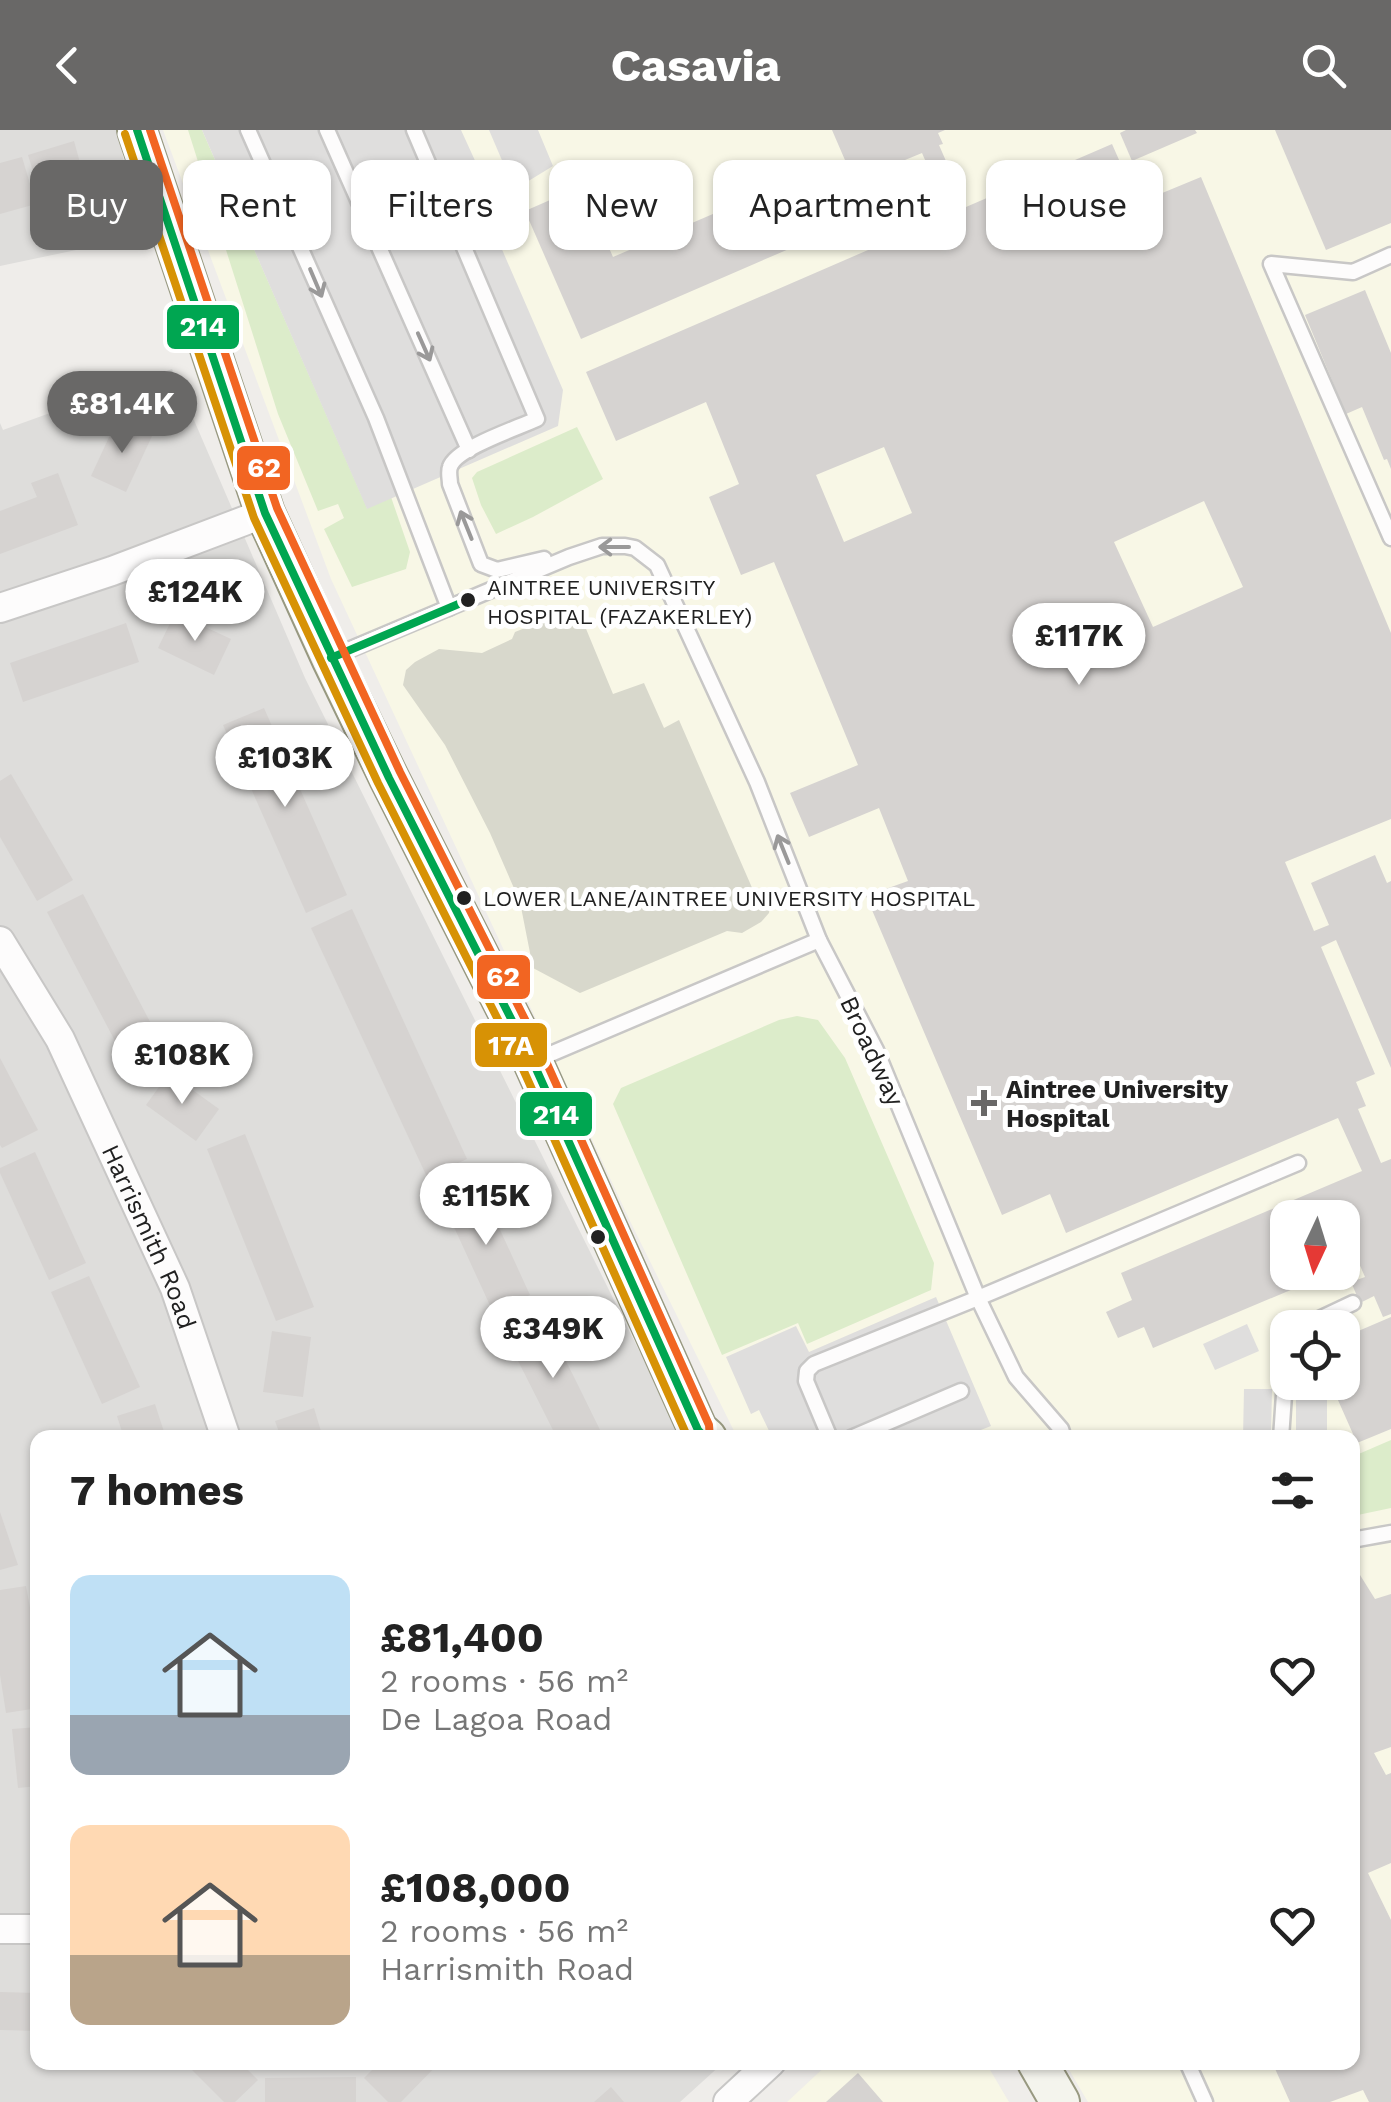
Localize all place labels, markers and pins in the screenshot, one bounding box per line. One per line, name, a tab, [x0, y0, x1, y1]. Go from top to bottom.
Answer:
pin: £81.4K	[41, 371, 203, 456]
pin: £124K	[125, 559, 265, 644]
place label: AINTREE UNIVERSITY HOSPITAL (FAZAKERLEY)	[487, 575, 752, 629]
marker: AINTREE UNIVERSITY HOSPITAL (FAZAKERLEY)	[458, 590, 478, 610]
pin: £117K	[1009, 603, 1149, 688]
pin: £103K	[215, 725, 355, 810]
place label: LOWER LANE/AINTREE UNIVERSITY HOSPITAL	[483, 886, 975, 911]
marker: LOWER LANE/AINTREE UNIVERSITY HOSPITAL	[454, 888, 474, 908]
pin: £108K	[112, 1022, 252, 1107]
place label: Aintree University Hospital	[1006, 1075, 1229, 1133]
marker: Aintree University Hospital	[971, 1090, 997, 1116]
pin: £115K	[416, 1163, 556, 1248]
unlabelled marker	[588, 1227, 608, 1247]
pin: £349K	[483, 1296, 623, 1381]

